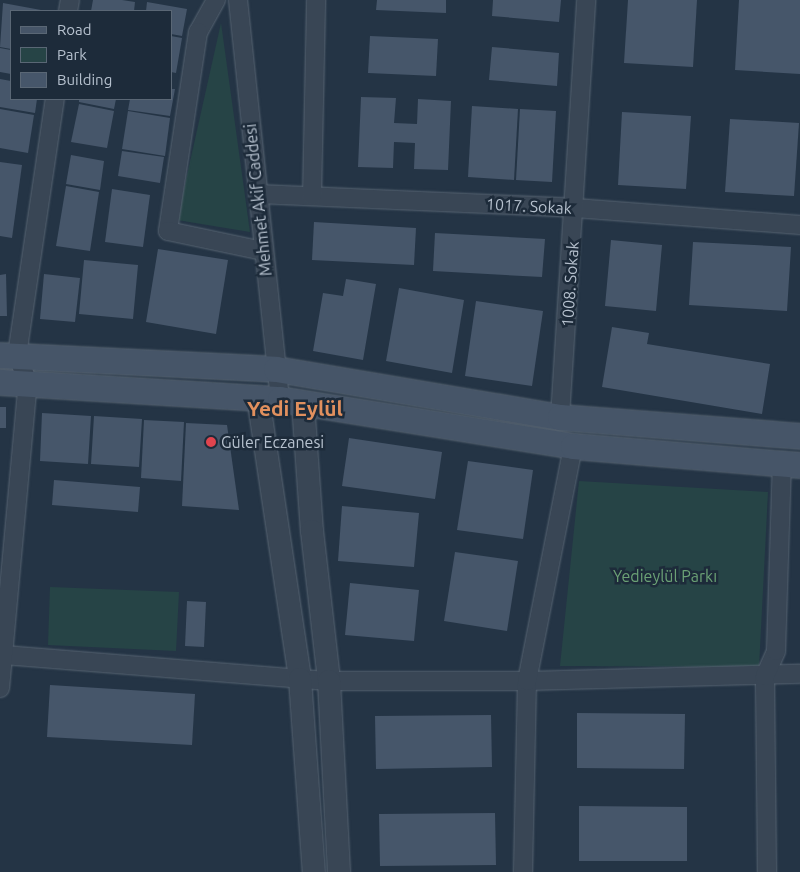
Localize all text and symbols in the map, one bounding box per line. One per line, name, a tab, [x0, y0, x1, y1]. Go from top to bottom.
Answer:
legend	[10, 10, 172, 100]
text: Road	[57, 21, 92, 38]
text: Park	[57, 46, 87, 63]
text: Building	[57, 71, 112, 88]
street label: Mehmet Akif Caddesi	[240, 123, 276, 277]
street label: 1017. Sokak	[486, 194, 572, 218]
street label: 1008. Sokak	[557, 241, 583, 327]
district label: Yedi Eylül	[247, 395, 343, 421]
place label: Güler Eczanesi	[221, 432, 324, 452]
marker: Güler Eczanesi	[205, 436, 217, 448]
park label: Yedieylül Parkı	[613, 566, 717, 586]

